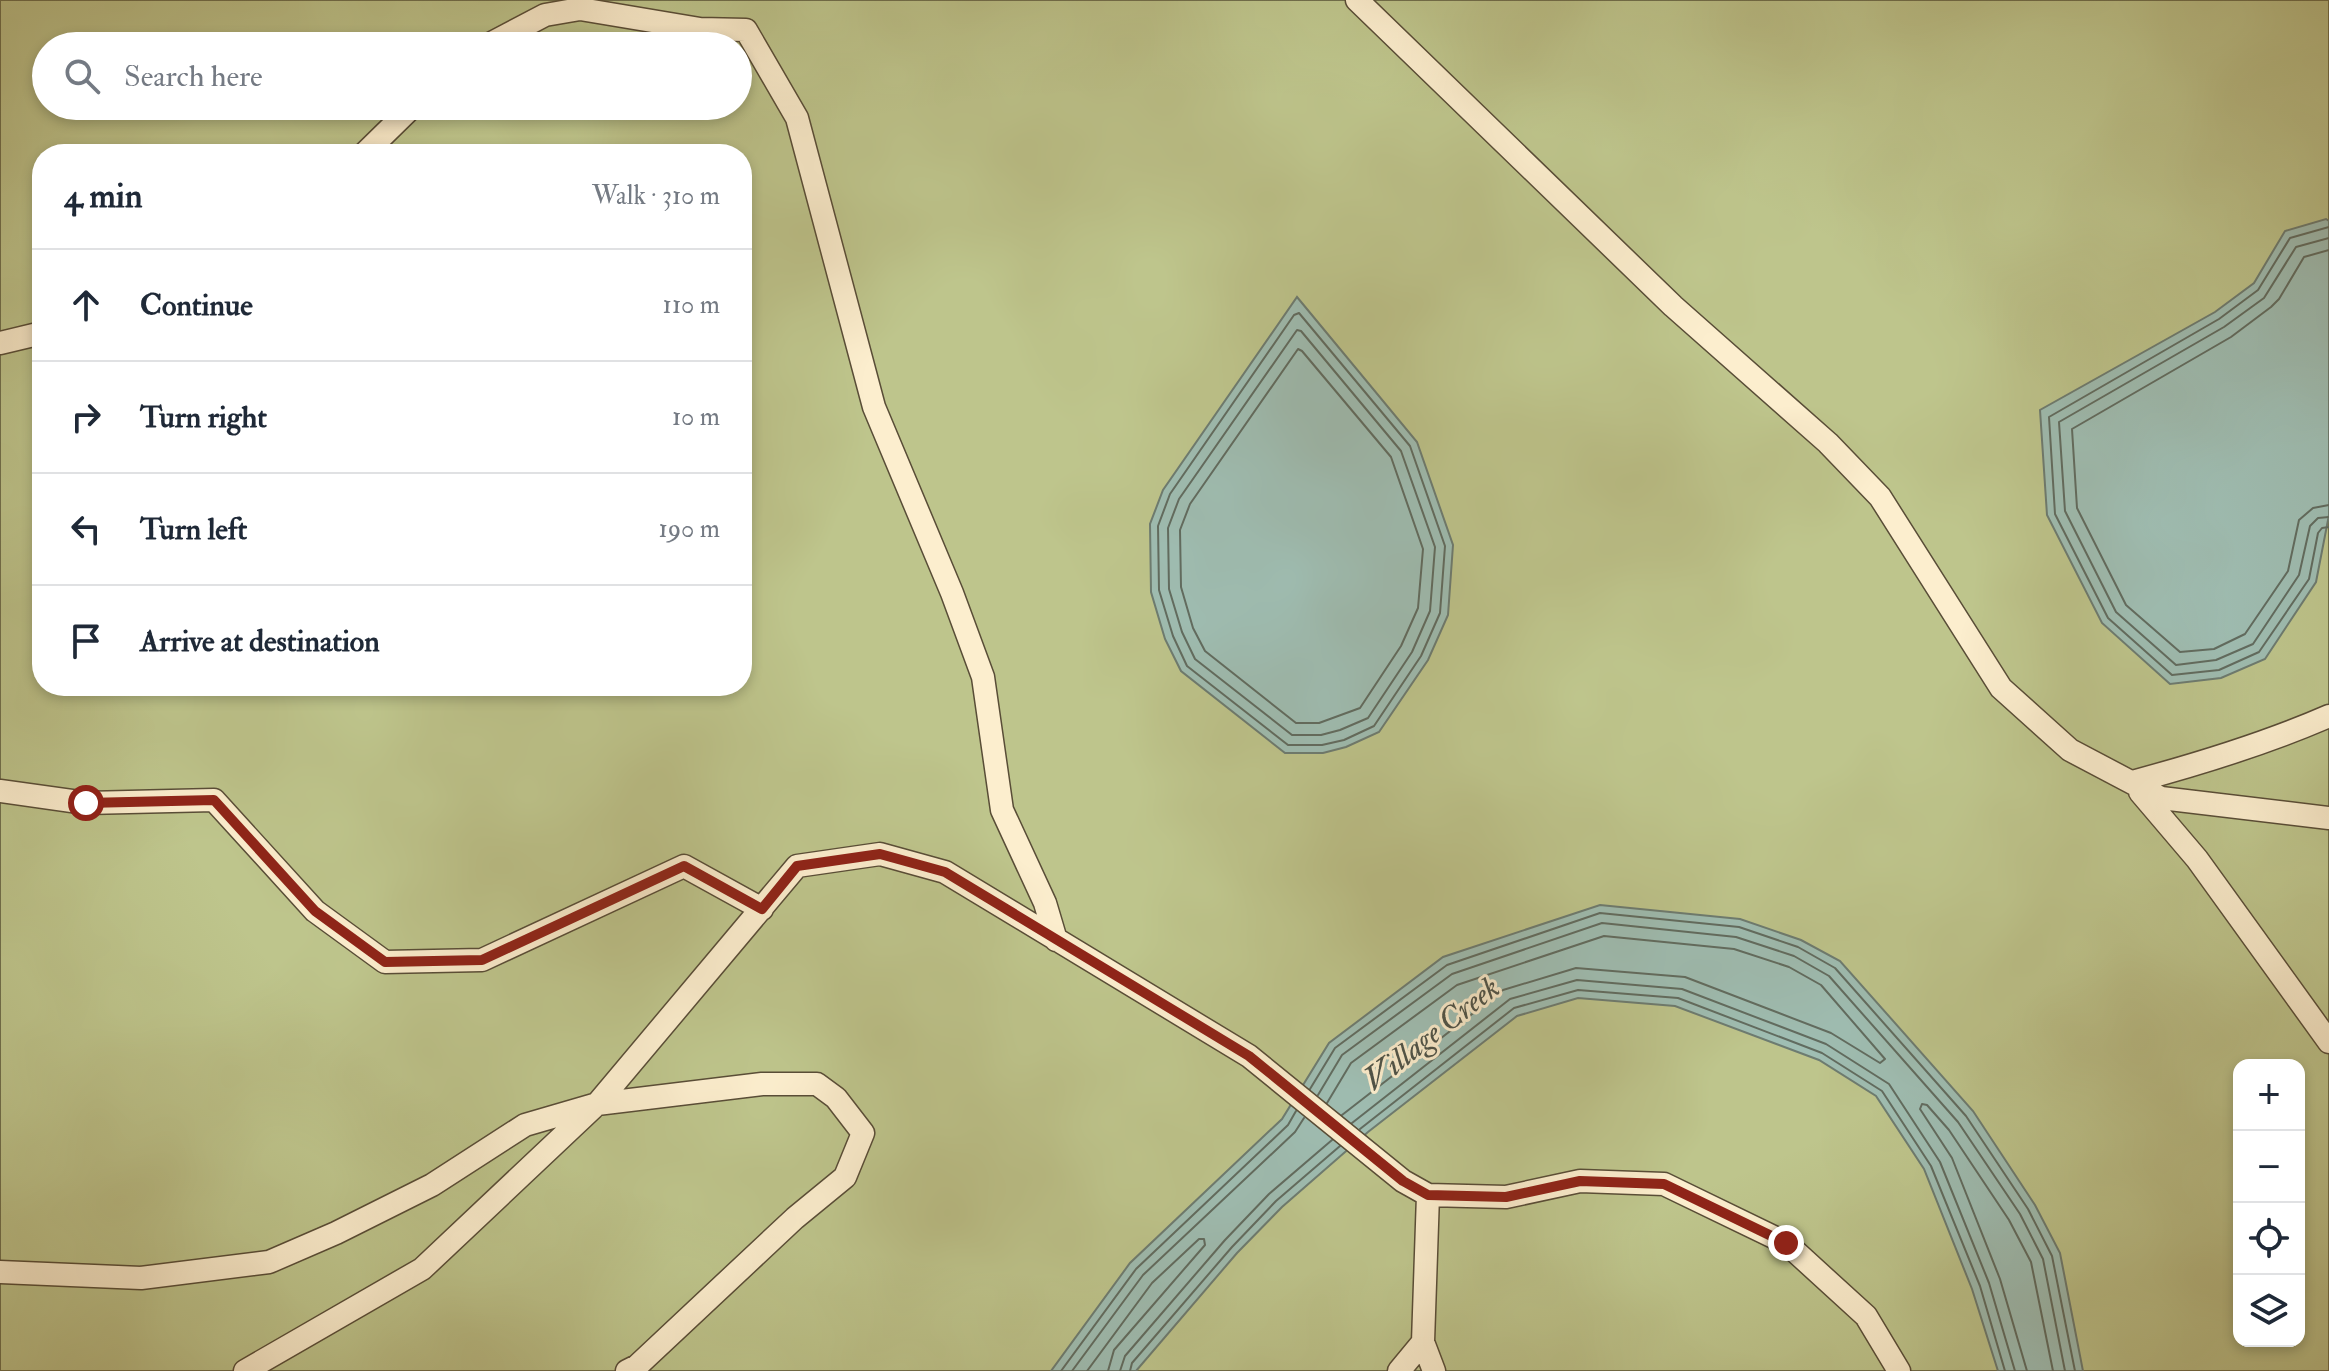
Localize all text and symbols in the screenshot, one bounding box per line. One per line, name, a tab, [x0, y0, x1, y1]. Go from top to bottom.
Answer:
search box	[32, 32, 752, 120]
icon: search	[60, 54, 104, 98]
text: Search here	[124, 58, 263, 95]
text: 4 min	[64, 175, 142, 218]
text: Walk · 310 m	[592, 180, 720, 212]
icon: ahead	[64, 283, 108, 327]
text: Continue	[140, 287, 253, 324]
text: 110 m	[663, 289, 720, 321]
icon: right	[64, 395, 108, 439]
text: Turn right	[140, 399, 267, 436]
text: 10 m	[672, 401, 720, 433]
icon: left	[64, 507, 108, 551]
text: Turn left	[140, 511, 247, 548]
text: 190 m	[659, 513, 720, 545]
icon: arrive	[64, 619, 108, 663]
text: Arrive at destination	[140, 623, 380, 660]
route start	[68, 785, 104, 821]
water label: Village Creek	[1355, 968, 1508, 1100]
map controls	[2233, 1059, 2305, 1347]
button: +	[2233, 1059, 2305, 1131]
button: −	[2233, 1131, 2305, 1203]
button: locate	[2233, 1203, 2305, 1275]
route end	[1768, 1225, 1804, 1261]
button: layers	[2233, 1275, 2305, 1347]

